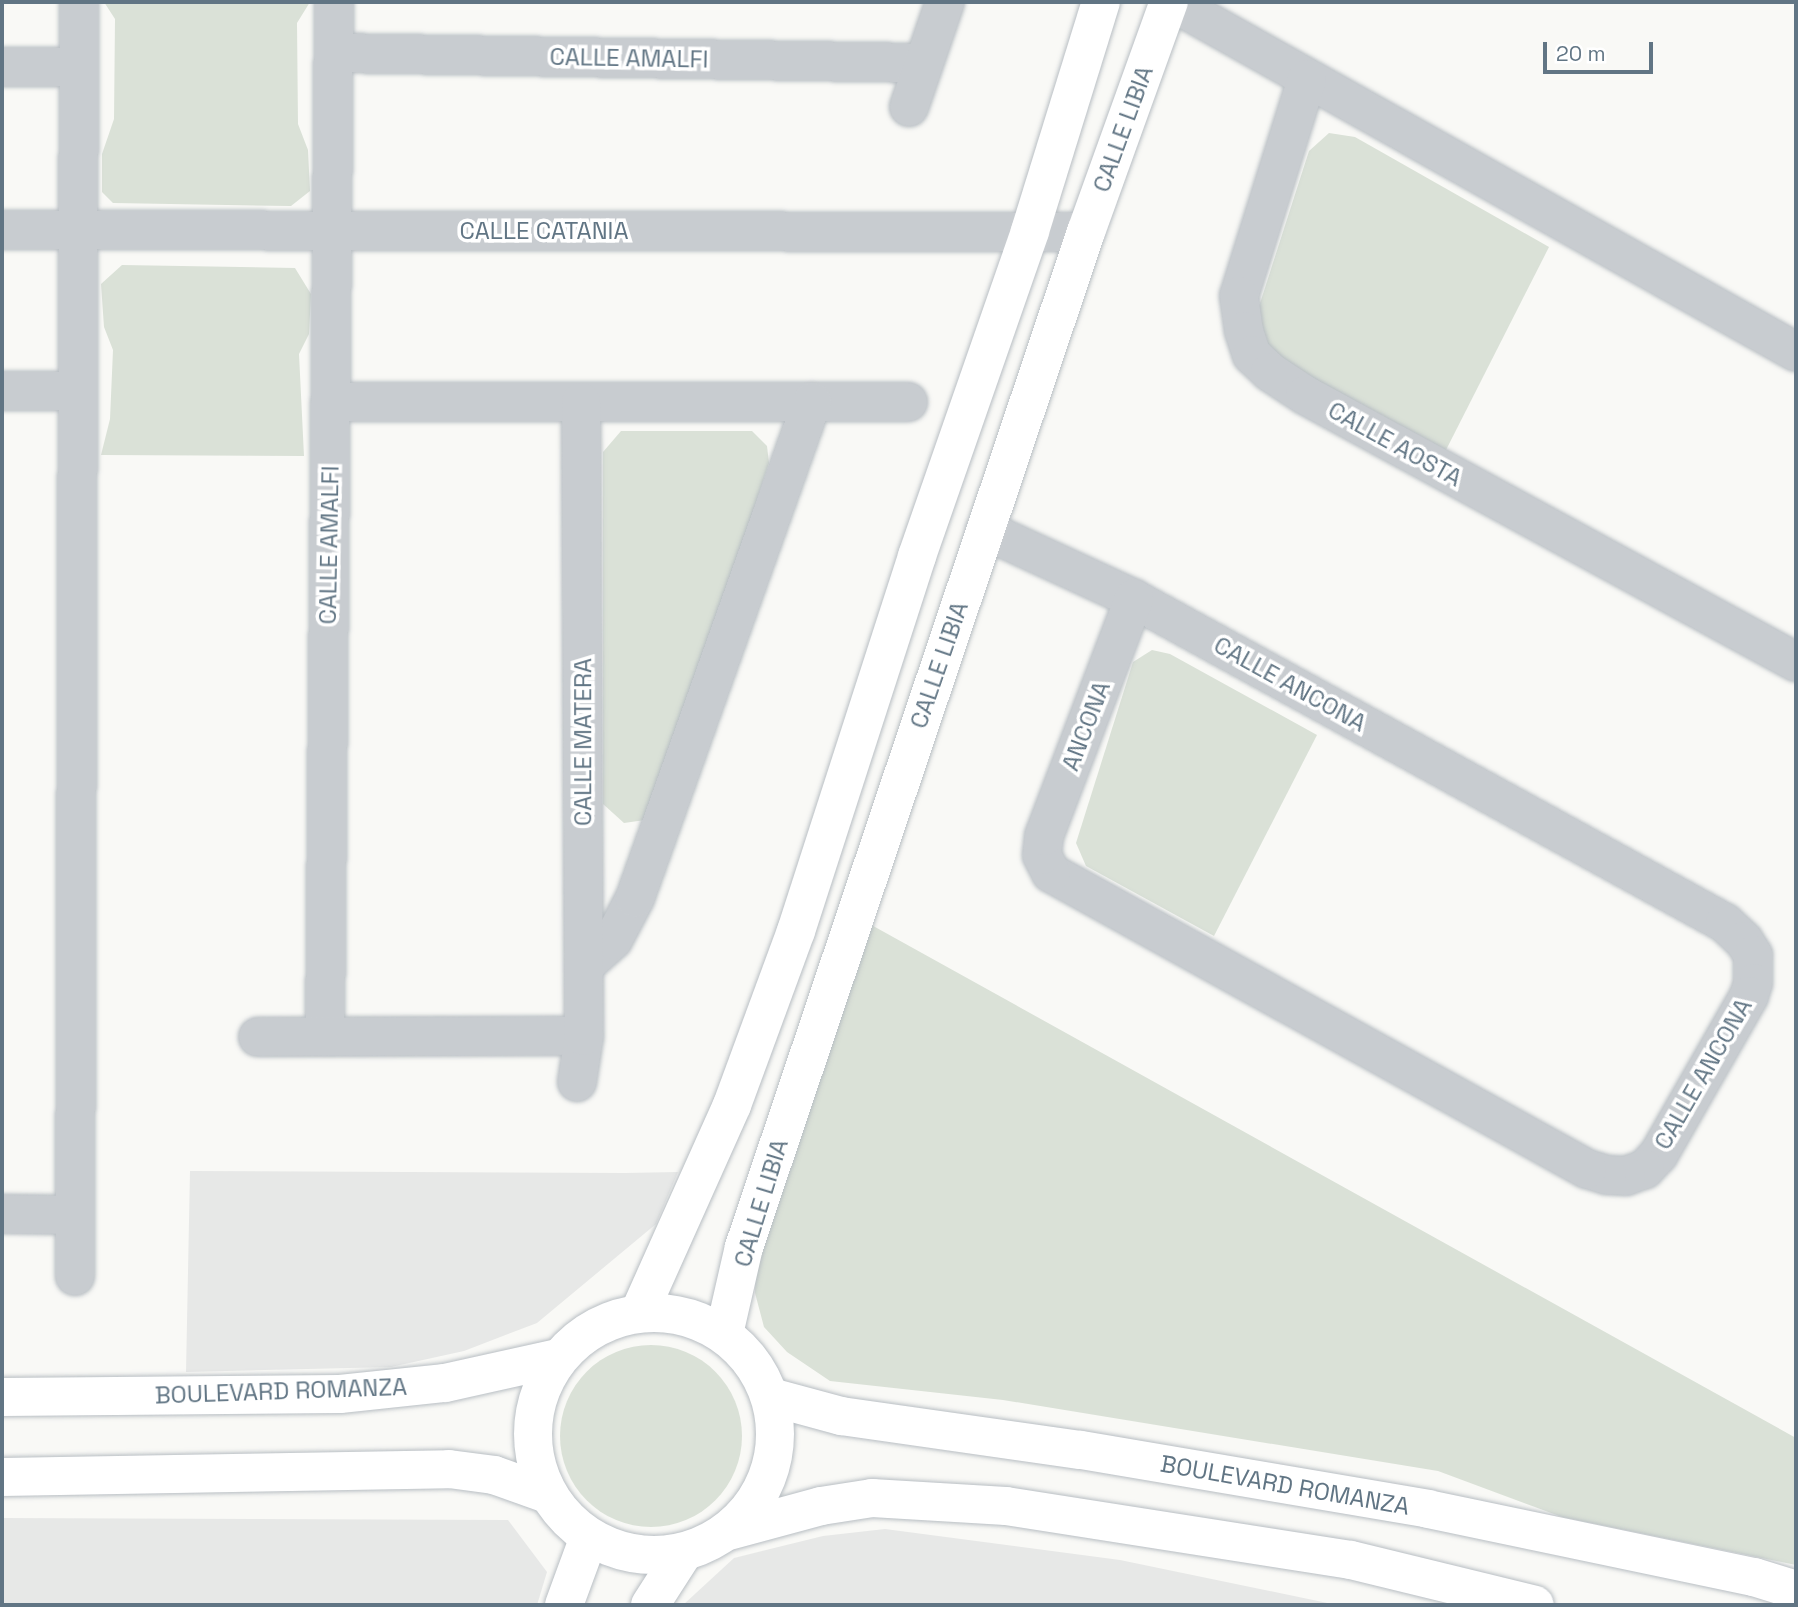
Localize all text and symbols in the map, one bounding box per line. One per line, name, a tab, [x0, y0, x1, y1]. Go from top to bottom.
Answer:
scale bar	[1546, 28, 1656, 72]
text: 20 m	[1556, 40, 1606, 67]
street label: CALLE AMALFI	[549, 42, 709, 74]
street label: CALLE LIBIA	[1087, 62, 1159, 196]
street label: CALLE CATANIA	[459, 217, 629, 245]
street label: CALLE AOSTA	[1323, 395, 1467, 493]
street label: CALLE AMALFI	[313, 465, 345, 625]
street label: CALLE LIBIA	[904, 598, 974, 732]
street label: CALLE ANCONA	[1209, 630, 1371, 738]
street label: CALLE MATERA	[569, 658, 597, 826]
street label: ANCONA	[1056, 677, 1116, 775]
street label: CALLE ANCONA	[1648, 993, 1758, 1155]
street label: CALLE LIBIA	[728, 1136, 794, 1270]
street label: BOULEVARD ROMANZA	[154, 1372, 408, 1410]
street label: BOULEVARD ROMANZA	[1158, 1449, 1412, 1521]

